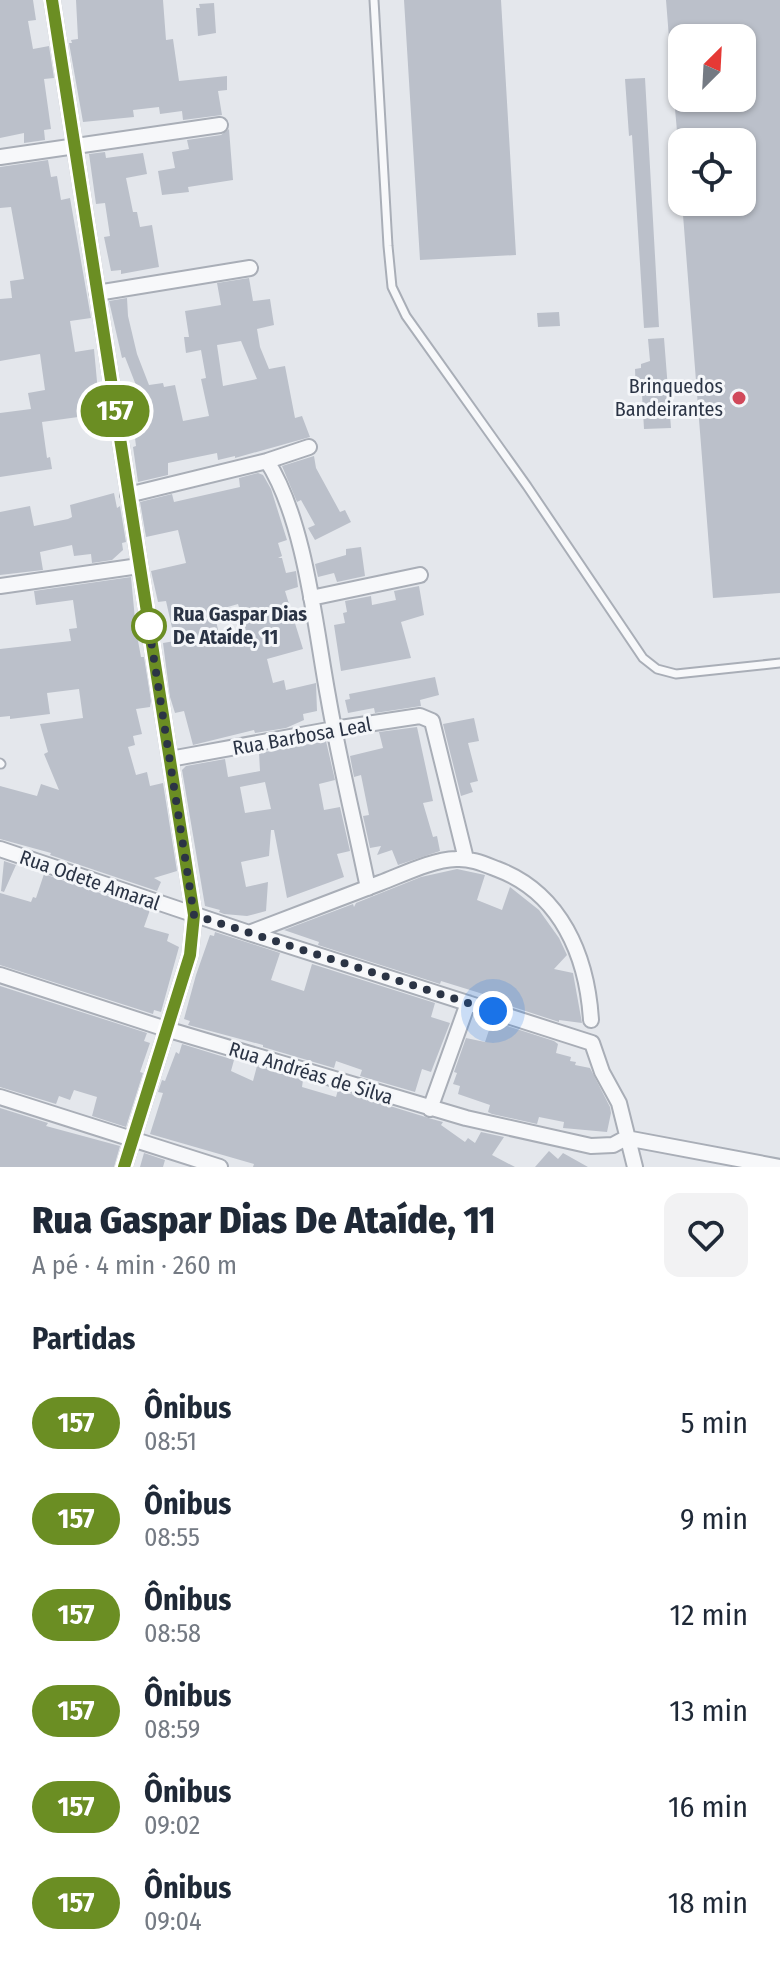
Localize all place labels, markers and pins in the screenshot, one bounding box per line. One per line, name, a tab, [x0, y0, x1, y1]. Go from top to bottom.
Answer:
place label: Brinquedos Bandeirantes	[615, 374, 723, 421]
marker: Brinquedos Bandeirantes	[730, 389, 748, 407]
place label: Rua Gaspar Dias De Ataíde, 11	[173, 602, 307, 649]
marker: Rua Gaspar Dias De Ataíde, 11	[132, 609, 166, 643]

